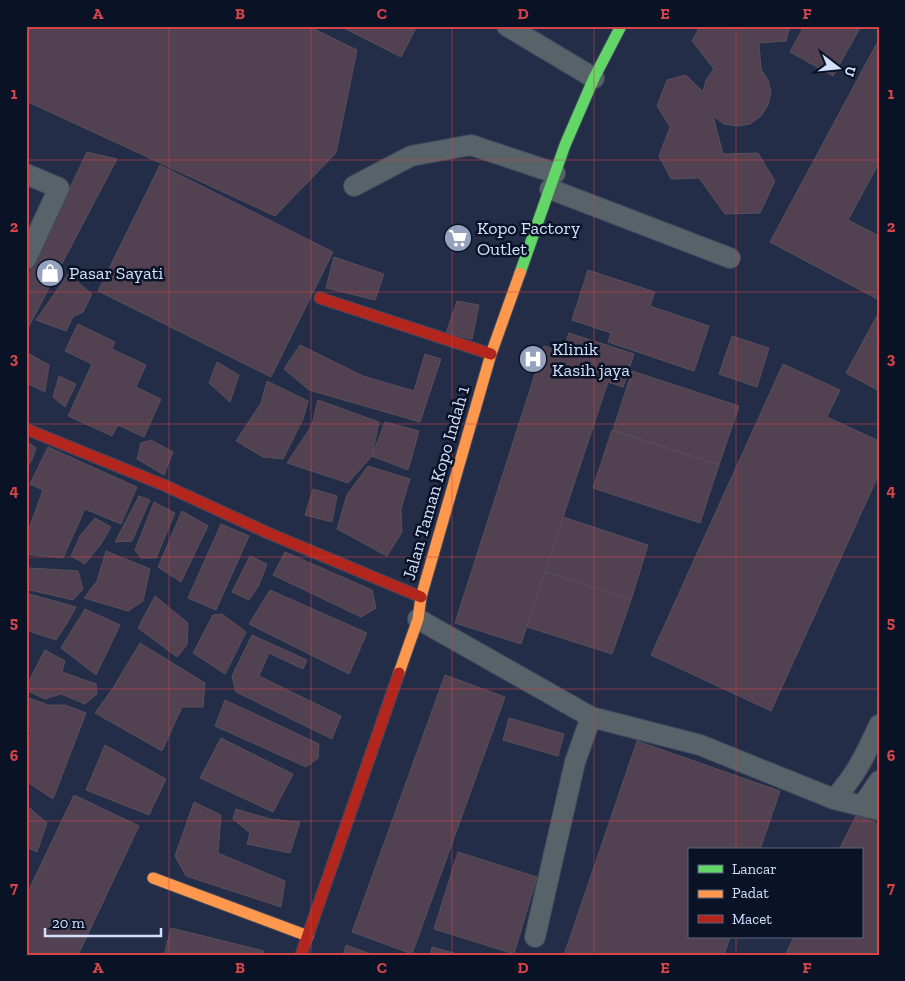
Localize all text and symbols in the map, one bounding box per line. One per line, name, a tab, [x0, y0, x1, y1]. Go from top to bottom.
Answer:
text: A	[93, 4, 104, 23]
text: B	[235, 4, 245, 23]
text: C	[377, 4, 387, 23]
text: D	[517, 4, 529, 23]
text: E	[660, 4, 670, 23]
text: F	[802, 4, 812, 23]
north arrow	[812, 42, 862, 92]
text: U	[840, 64, 860, 79]
text: 1	[11, 84, 18, 103]
text: 1	[888, 84, 895, 103]
text: 2	[10, 217, 19, 236]
place label: Kopo Factory Outlet	[477, 217, 581, 260]
text: 2	[887, 217, 896, 236]
supermarket icon: Kopo Factory Outlet	[443, 223, 473, 253]
shop icon: Pasar Sayati	[35, 258, 65, 288]
place label: Pasar Sayati	[69, 262, 163, 284]
place label: Klinik Kasih jaya	[552, 338, 630, 381]
hospital icon: Klinik Kasih jaya	[518, 344, 548, 374]
text: 3	[10, 349, 19, 368]
text: 3	[887, 349, 896, 368]
street label: Jalan Taman Kopo Indah 1	[398, 383, 474, 583]
text: 4	[9, 481, 19, 500]
text: 4	[886, 481, 896, 500]
text: 5	[10, 613, 18, 632]
text: 5	[887, 613, 895, 632]
text: 6	[10, 746, 19, 765]
text: 6	[887, 746, 896, 765]
legend	[688, 848, 862, 938]
text: Lancar	[732, 860, 777, 878]
text: 7	[10, 878, 18, 897]
text: 7	[887, 878, 895, 897]
text: Padat	[732, 884, 769, 902]
scale bar	[45, 906, 161, 938]
text: Macet	[732, 910, 772, 928]
text: 20 m	[52, 914, 85, 932]
text: A	[93, 958, 104, 977]
text: B	[235, 958, 245, 977]
text: C	[377, 958, 387, 977]
text: D	[517, 958, 529, 977]
text: E	[660, 958, 670, 977]
text: F	[802, 958, 812, 977]

